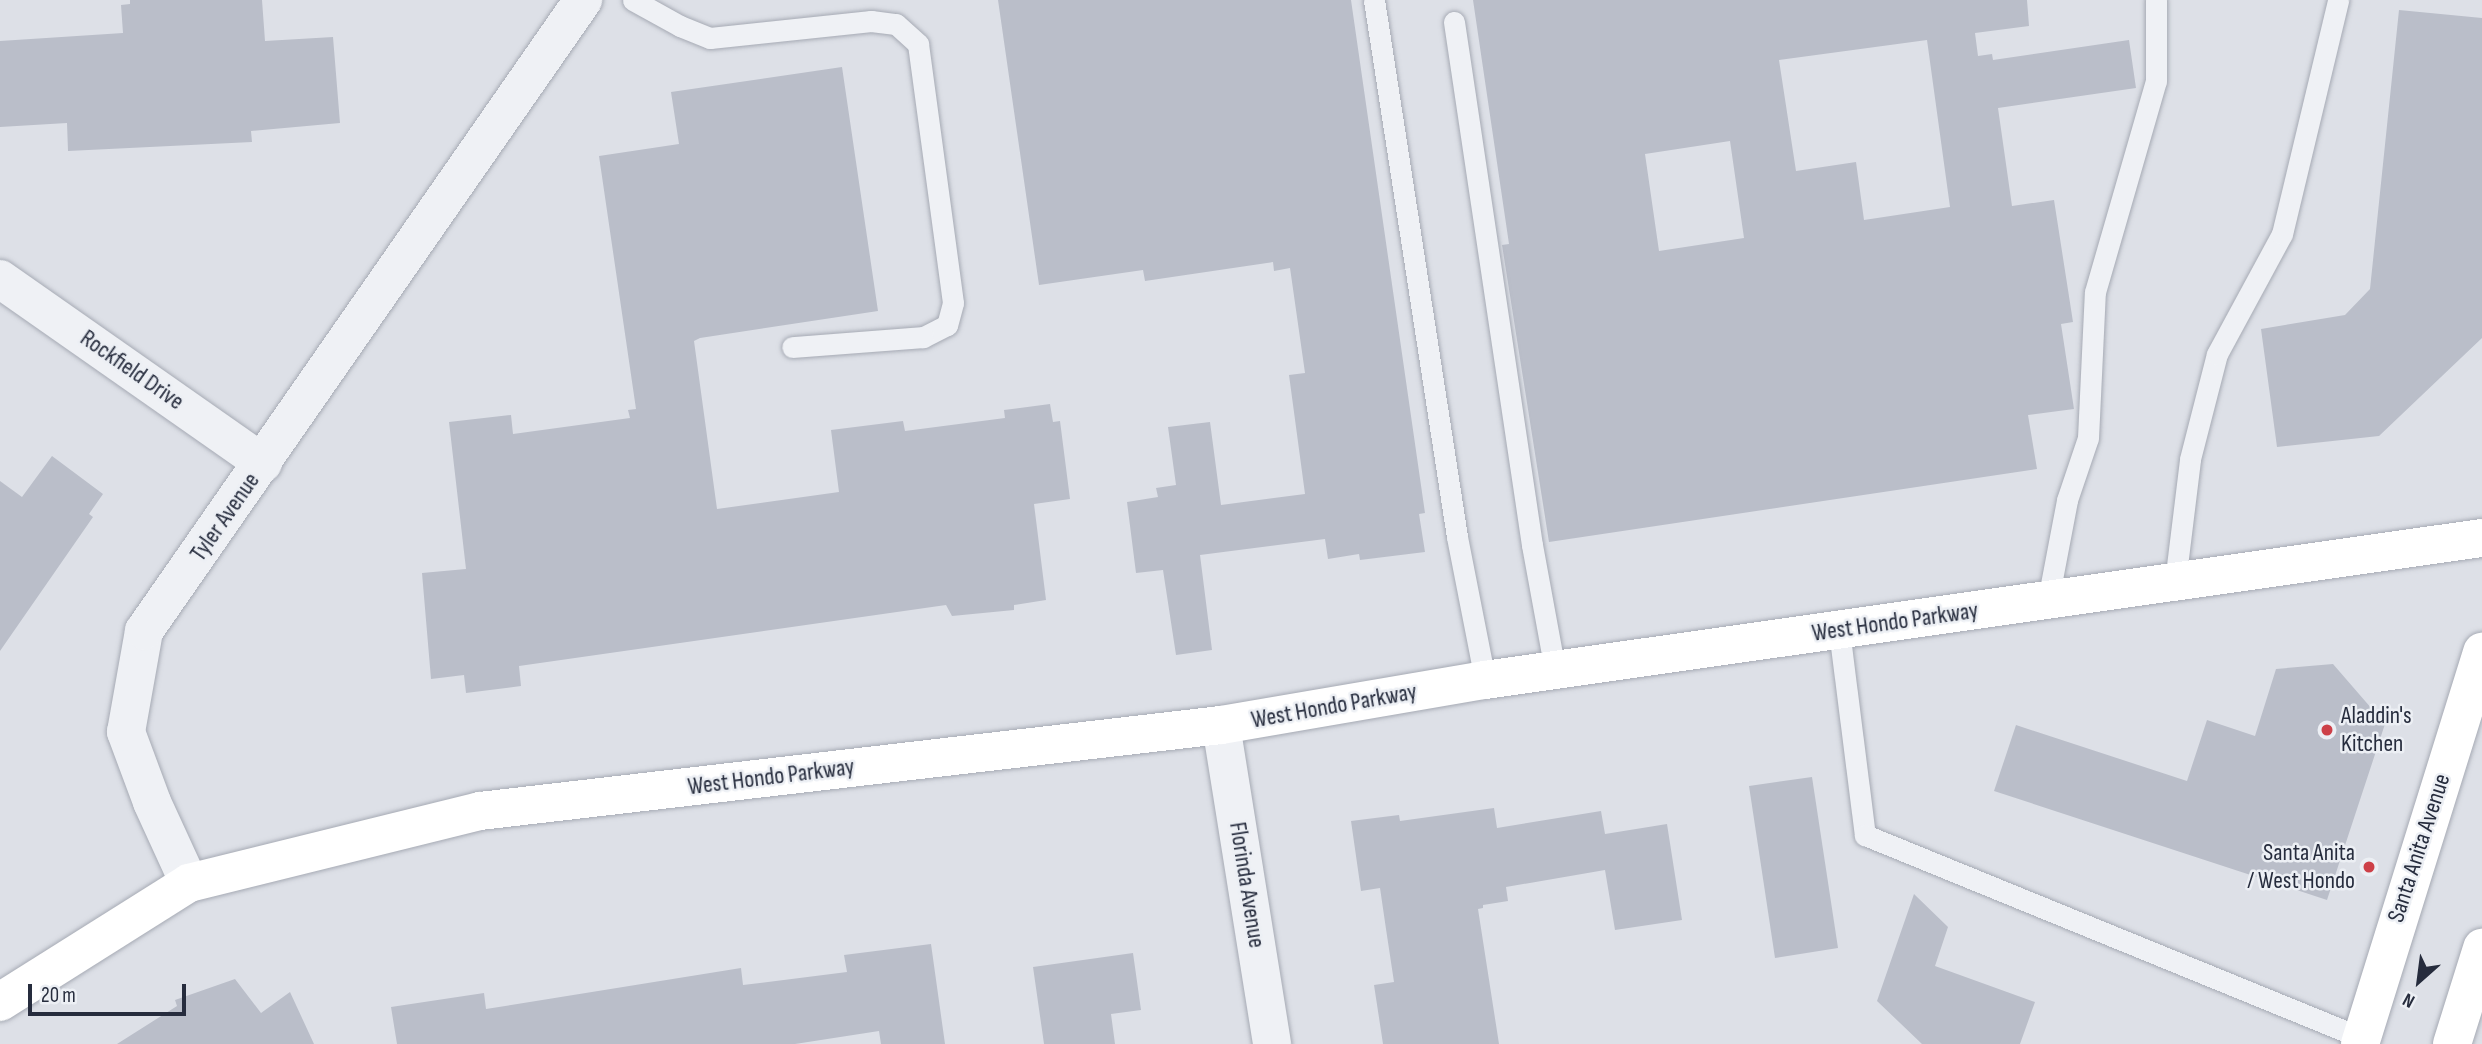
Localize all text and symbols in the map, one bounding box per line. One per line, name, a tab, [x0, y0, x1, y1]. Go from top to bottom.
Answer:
street label: Rockfield Drive	[75, 324, 189, 416]
street label: Tyler Avenue	[184, 467, 266, 567]
street label: West Hondo Parkway	[1810, 596, 1980, 648]
street label: West Hondo Parkway	[1249, 677, 1419, 735]
place label: Aladdin's Kitchen	[2341, 702, 2412, 758]
marker: Aladdin's Kitchen	[2319, 722, 2335, 738]
street label: West Hondo Parkway	[686, 753, 856, 801]
street label: Santa Anita Avenue	[2381, 770, 2457, 926]
street label: Florinda Avenue	[1223, 820, 1271, 950]
place label: Santa Anita / West Hondo	[2247, 839, 2355, 895]
marker: Santa Anita / West Hondo	[2361, 859, 2377, 875]
north arrow	[2384, 946, 2454, 1016]
scale bar	[32, 970, 189, 1014]
text: 20 m	[41, 983, 76, 1008]
text: N	[2399, 987, 2419, 1013]

